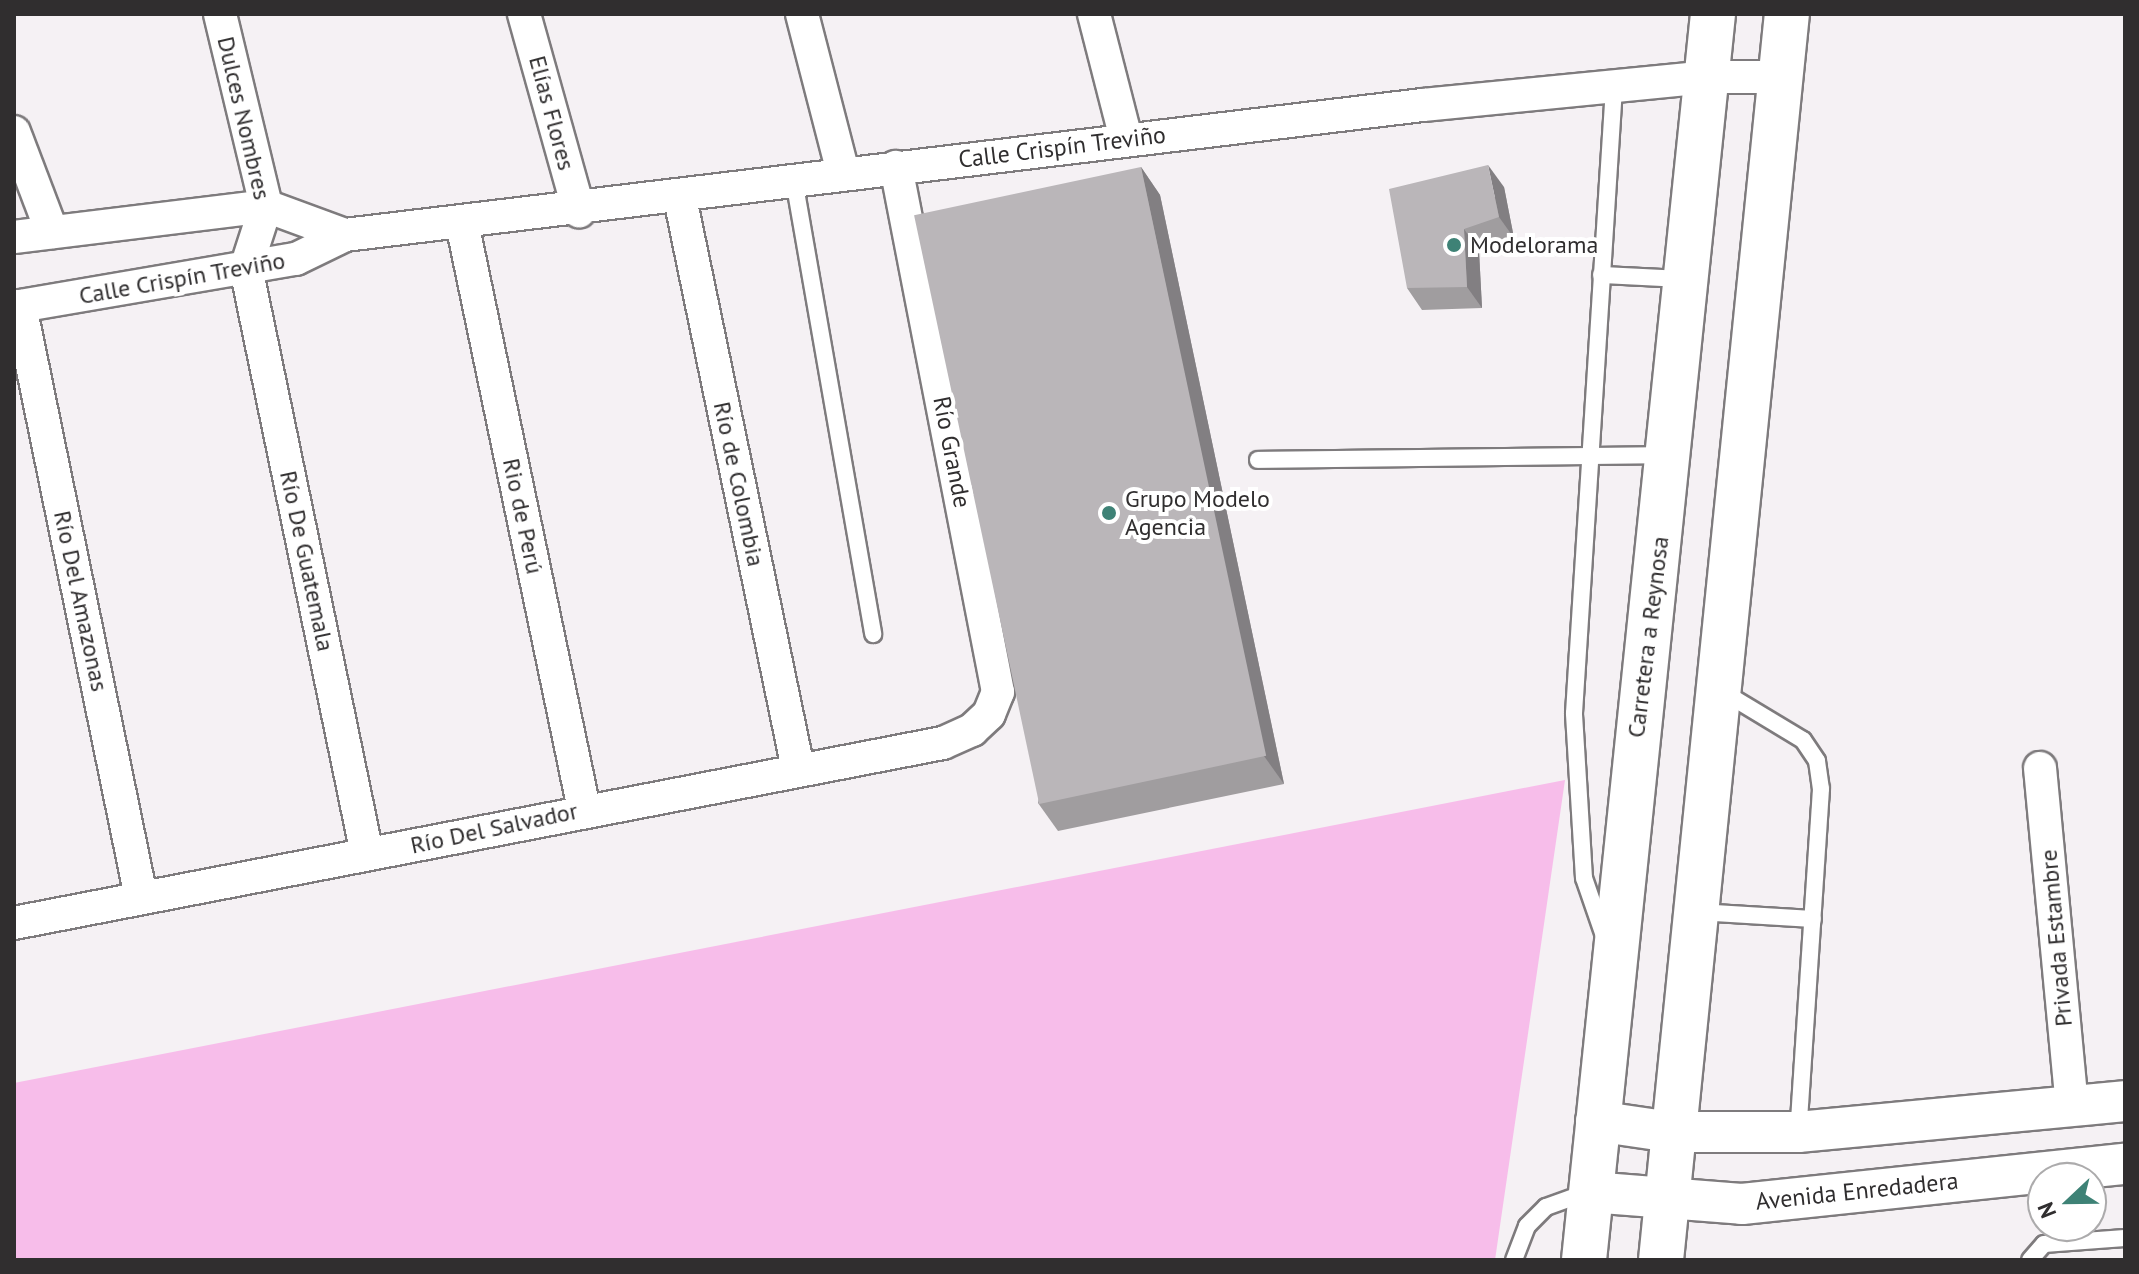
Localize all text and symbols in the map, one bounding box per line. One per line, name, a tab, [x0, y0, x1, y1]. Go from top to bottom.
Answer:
street label: Dulces Nombres	[211, 34, 277, 202]
street label: Elías Flores	[523, 53, 581, 173]
street label: Calle Crispín Treviño	[956, 120, 1168, 174]
place label: Modelorama	[1470, 231, 1598, 259]
marker: Modelorama	[1445, 236, 1463, 254]
street label: Calle Crispín Treviño	[76, 246, 288, 310]
street label: Río Grande	[927, 394, 977, 510]
street label: Río de Colombia	[707, 399, 771, 569]
street label: Rio de Perú	[497, 456, 549, 576]
street label: Río De Guatemala	[274, 468, 340, 654]
place label: Grupo Modelo Agencia	[1125, 485, 1270, 541]
marker: Grupo Modelo Agencia	[1100, 504, 1118, 522]
street label: Río Del Amazonas	[48, 508, 114, 694]
street label: Carretera a Reynosa	[1621, 535, 1675, 739]
street label: Río Del Salvador	[408, 796, 580, 860]
street label: Privada Estambre	[2034, 848, 2078, 1028]
north arrow	[2027, 1162, 2107, 1242]
street label: Avenida Enredadera	[1754, 1166, 1960, 1216]
text: N	[2031, 1198, 2062, 1222]

